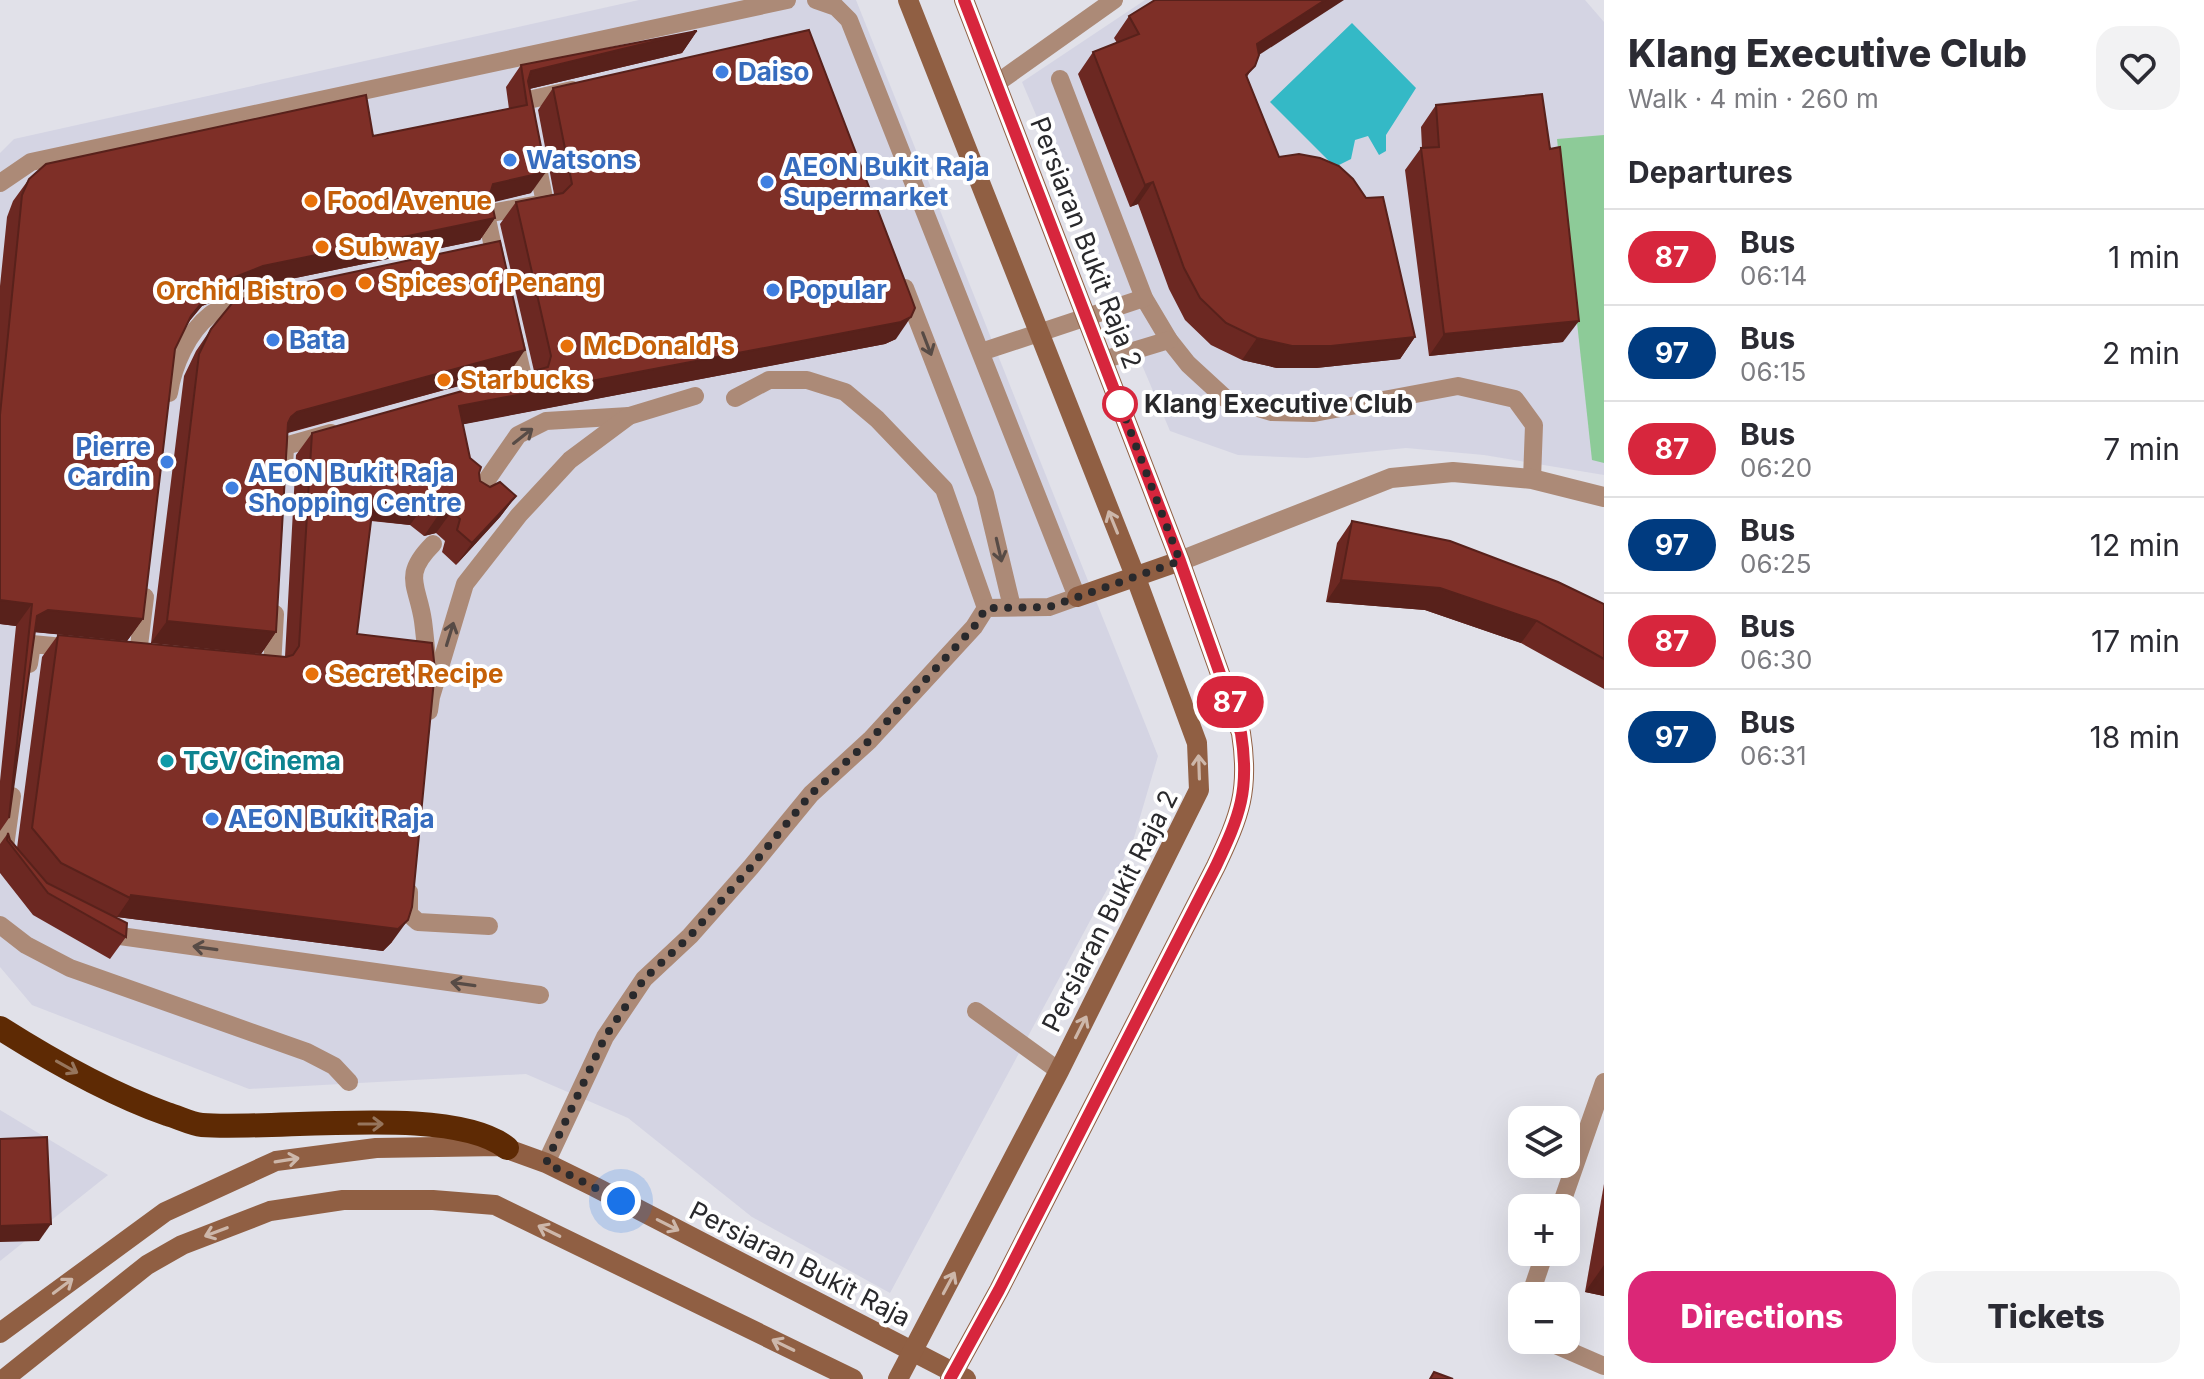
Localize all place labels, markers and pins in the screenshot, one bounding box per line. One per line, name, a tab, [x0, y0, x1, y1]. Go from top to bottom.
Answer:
place label: Daiso	[738, 56, 809, 87]
marker: Daiso	[713, 63, 731, 81]
place label: Watsons	[526, 144, 637, 175]
marker: Watsons	[501, 151, 519, 169]
place label: AEON Bukit Raja Supermarket	[783, 151, 990, 212]
marker: AEON Bukit Raja Supermarket	[758, 173, 776, 191]
place label: Food Avenue	[327, 185, 492, 216]
marker: Food Avenue	[302, 192, 320, 210]
place label: Subway	[338, 231, 440, 262]
marker: Subway	[313, 238, 331, 256]
place label: Spices of Penang	[381, 267, 601, 298]
marker: Spices of Penang	[356, 274, 374, 292]
place label: Popular	[789, 274, 887, 305]
place label: Orchid Bistro	[156, 275, 321, 306]
marker: Popular	[764, 281, 782, 299]
marker: Orchid Bistro	[328, 282, 346, 300]
place label: Bata	[289, 324, 346, 355]
place label: McDonald's	[583, 330, 735, 361]
marker: Bata	[264, 331, 282, 349]
marker: McDonald's	[558, 337, 576, 355]
place label: Starbucks	[460, 364, 590, 395]
marker: Starbucks	[435, 371, 453, 389]
marker: Klang Executive Club	[1103, 387, 1137, 421]
place label: Klang Executive Club	[1144, 388, 1413, 419]
place label: Pierre Cardin	[67, 431, 151, 492]
marker: Pierre Cardin	[158, 453, 176, 471]
place label: AEON Bukit Raja Shopping Centre	[248, 457, 462, 518]
marker: AEON Bukit Raja Shopping Centre	[223, 479, 241, 497]
place label: Secret Recipe	[328, 658, 503, 689]
marker: Secret Recipe	[303, 665, 321, 683]
place label: TGV Cinema	[183, 745, 341, 776]
marker: TGV Cinema	[158, 752, 176, 770]
place label: AEON Bukit Raja	[228, 803, 435, 834]
marker: AEON Bukit Raja	[203, 810, 221, 828]

